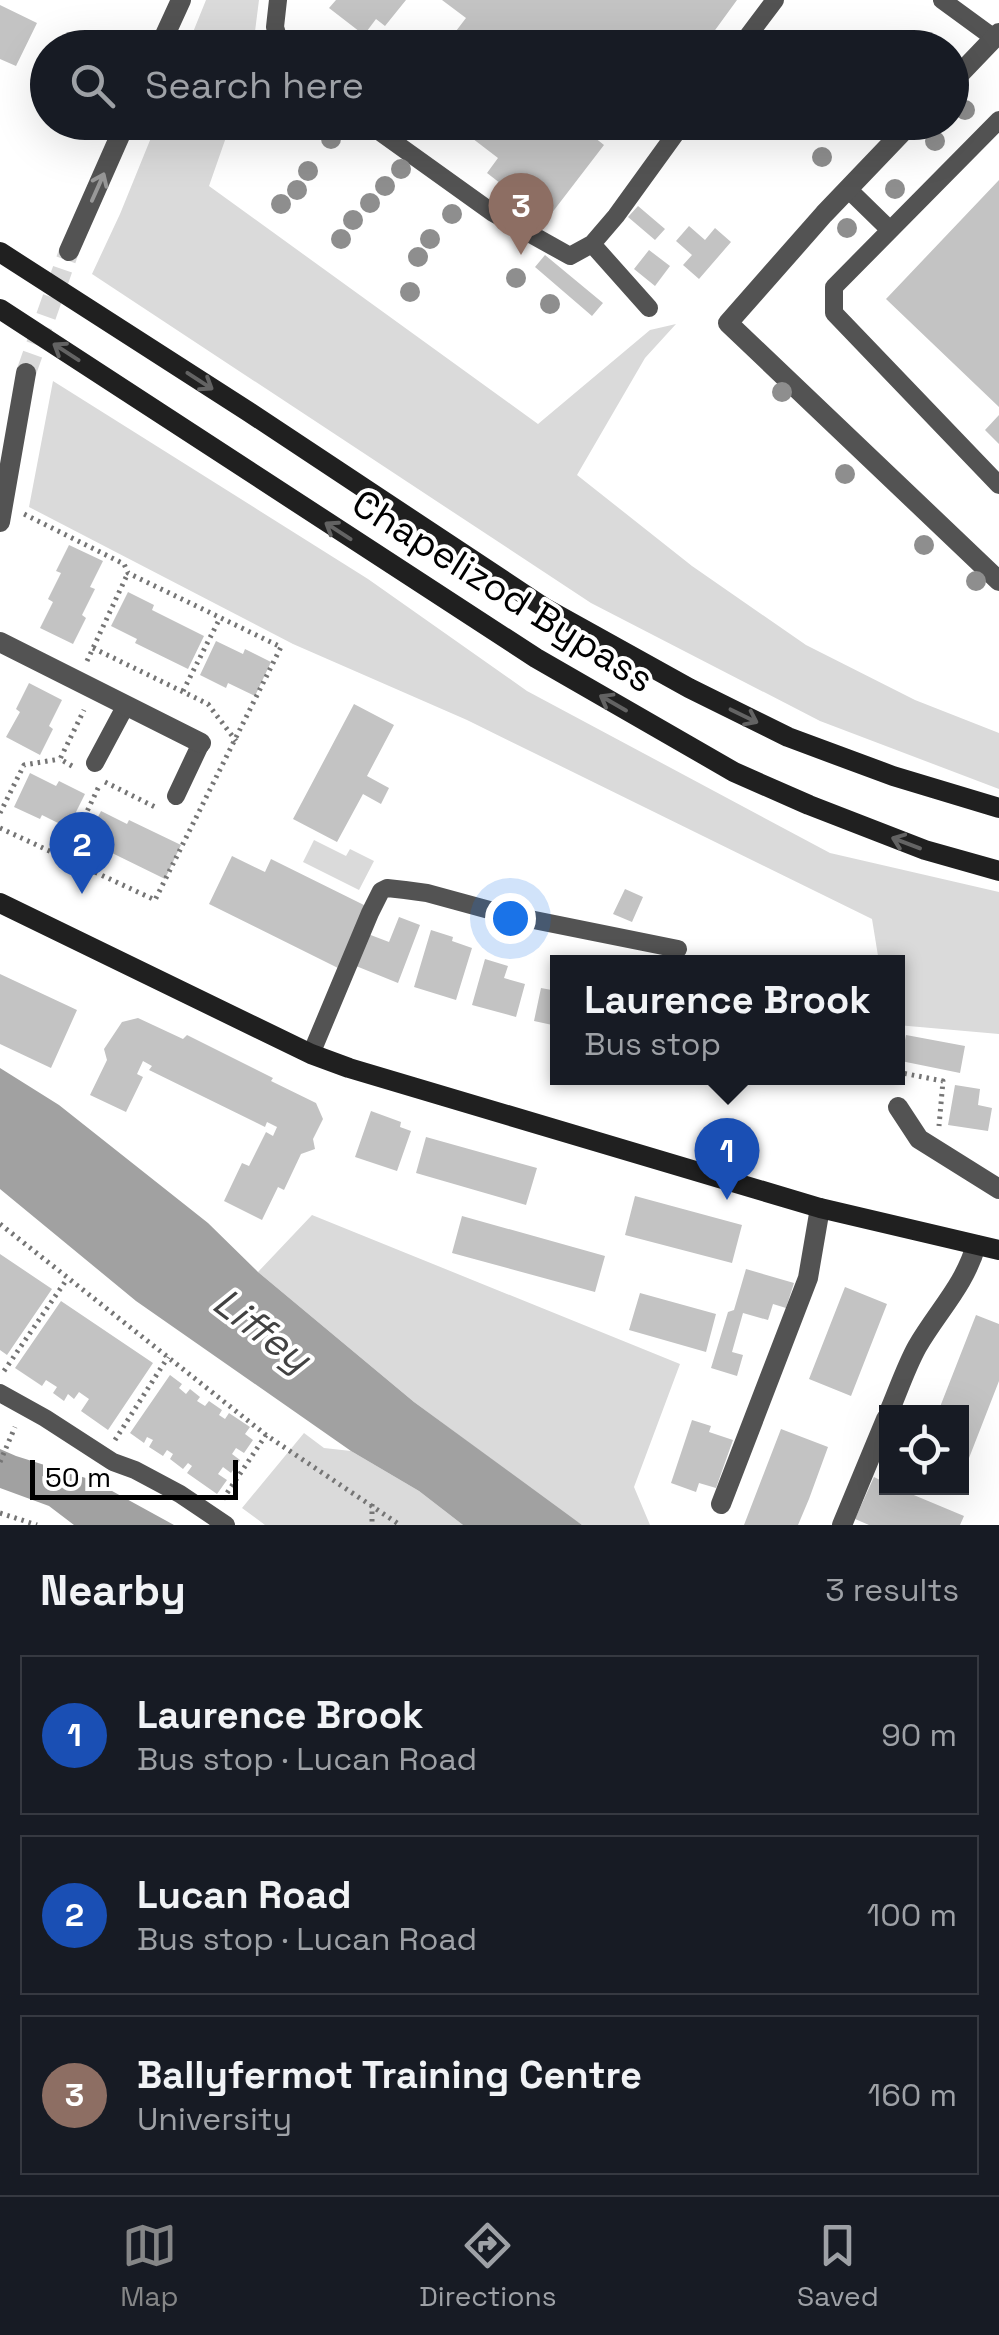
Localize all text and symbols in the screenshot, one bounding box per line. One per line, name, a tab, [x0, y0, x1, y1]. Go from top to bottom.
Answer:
search box	[30, 30, 969, 140]
icon: search	[65, 58, 120, 113]
text: Search here	[145, 61, 364, 109]
one-way arrow	[90, 172, 108, 203]
pin: 3	[488, 172, 554, 255]
one-way arrow	[52, 342, 81, 363]
one-way arrow	[185, 370, 214, 391]
street label: Chapelizod Bypass	[343, 479, 663, 703]
one-way arrow	[324, 520, 353, 541]
one-way arrow	[599, 692, 629, 712]
one-way arrow	[729, 707, 759, 726]
pin: 2	[49, 812, 114, 894]
one-way arrow	[891, 832, 922, 850]
your location	[485, 893, 536, 944]
popup	[550, 955, 905, 1085]
text: Laurence Brook	[584, 976, 871, 1024]
text: Bus stop	[584, 1024, 721, 1064]
pin: 1	[694, 1118, 760, 1200]
water label: Liffey	[203, 1277, 323, 1385]
map controls	[879, 1405, 969, 1495]
button: locate	[879, 1405, 969, 1495]
scale bar	[30, 1455, 238, 1500]
text: 50 m	[45, 1459, 111, 1495]
text: Nearby	[40, 1564, 186, 1617]
text: 3 results	[825, 1570, 959, 1610]
text: Laurence Brook	[137, 1691, 424, 1739]
text: 1	[67, 1715, 82, 1755]
text: 90 m	[881, 1715, 957, 1755]
text: Bus stop · Lucan Road	[137, 1739, 477, 1779]
text: Lucan Road	[137, 1871, 351, 1919]
text: 2	[65, 1895, 84, 1935]
text: 100 m	[867, 1895, 957, 1935]
text: Bus stop · Lucan Road	[137, 1919, 477, 1959]
text: Ballyfermot Training Centre	[137, 2051, 642, 2099]
text: 3	[65, 2075, 84, 2115]
text: 160 m	[868, 2075, 957, 2115]
text: University	[137, 2099, 292, 2139]
tab: Map	[120, 2218, 179, 2314]
tab: Directions	[419, 2218, 556, 2314]
tab: Saved	[797, 2218, 879, 2314]

